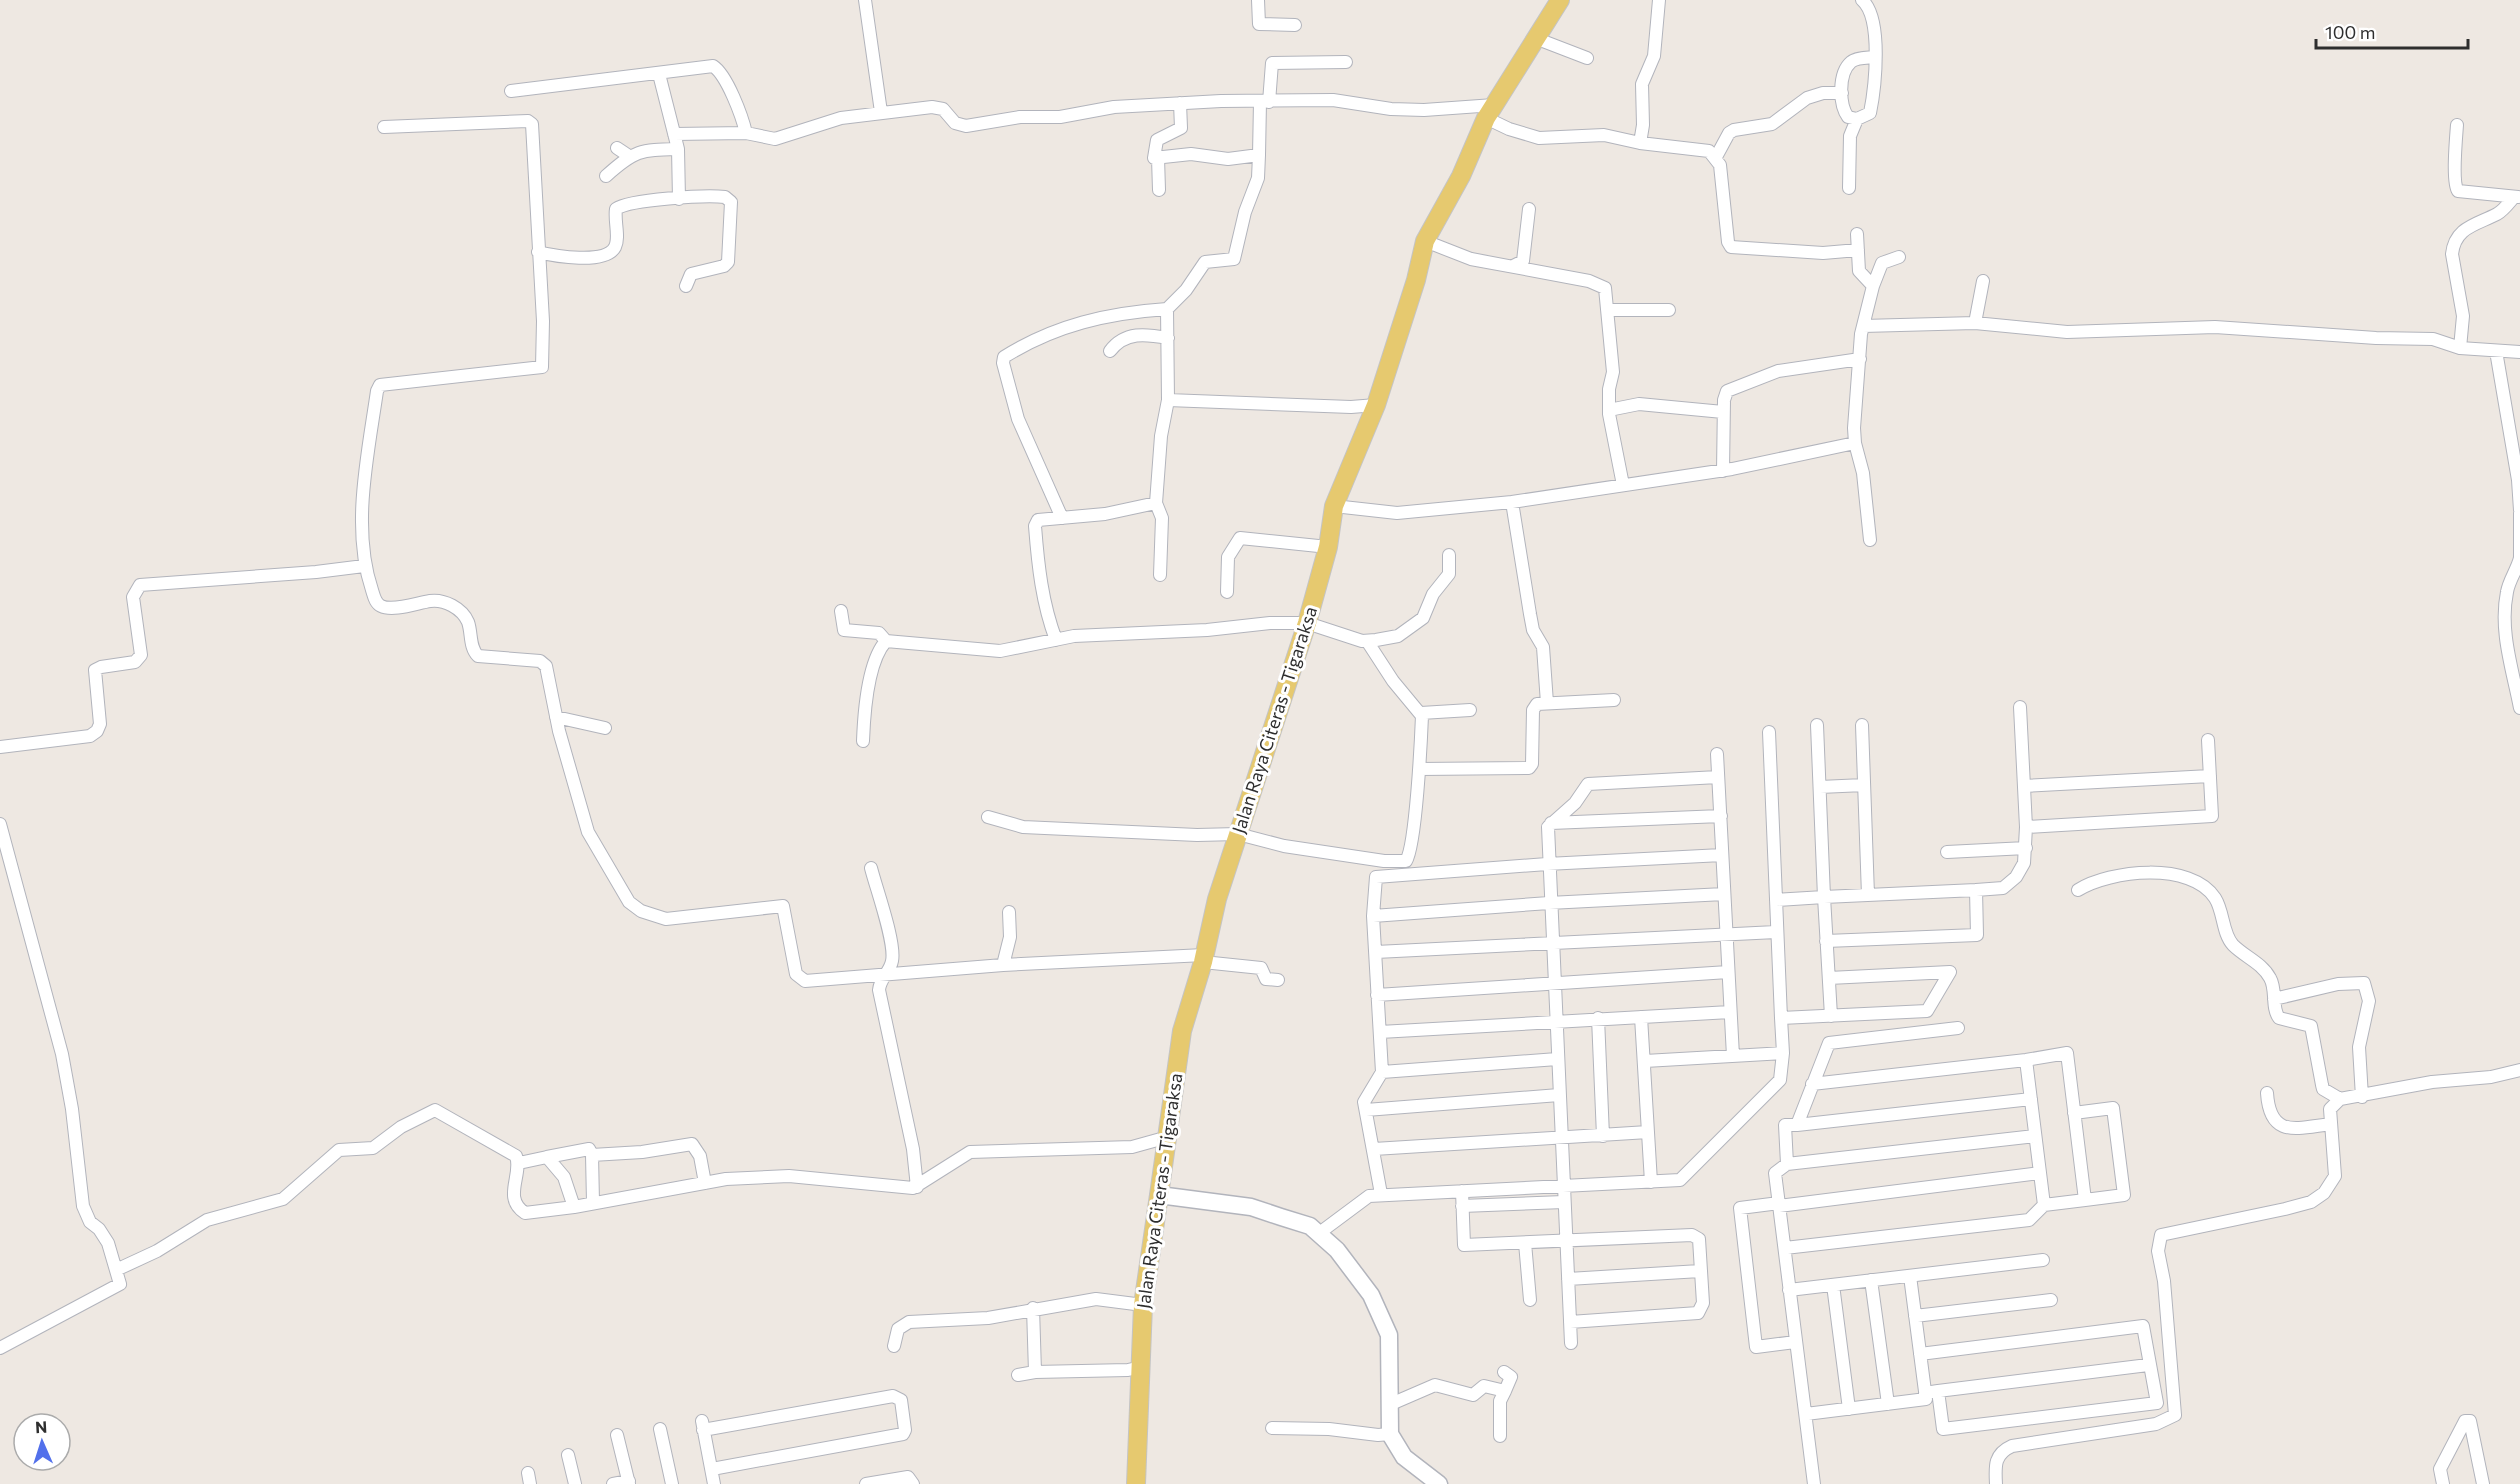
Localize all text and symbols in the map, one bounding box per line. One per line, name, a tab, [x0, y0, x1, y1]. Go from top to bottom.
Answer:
scale bar	[2316, 12, 2468, 50]
text: 100 m	[2325, 21, 2375, 43]
street label: Jalan Raya Citeras - Tigaraksa	[1227, 603, 1321, 836]
street label: Jalan Raya Citeras - Tigaraksa	[1132, 1072, 1186, 1310]
north arrow	[12, 1412, 72, 1472]
text: N	[35, 1417, 48, 1436]

